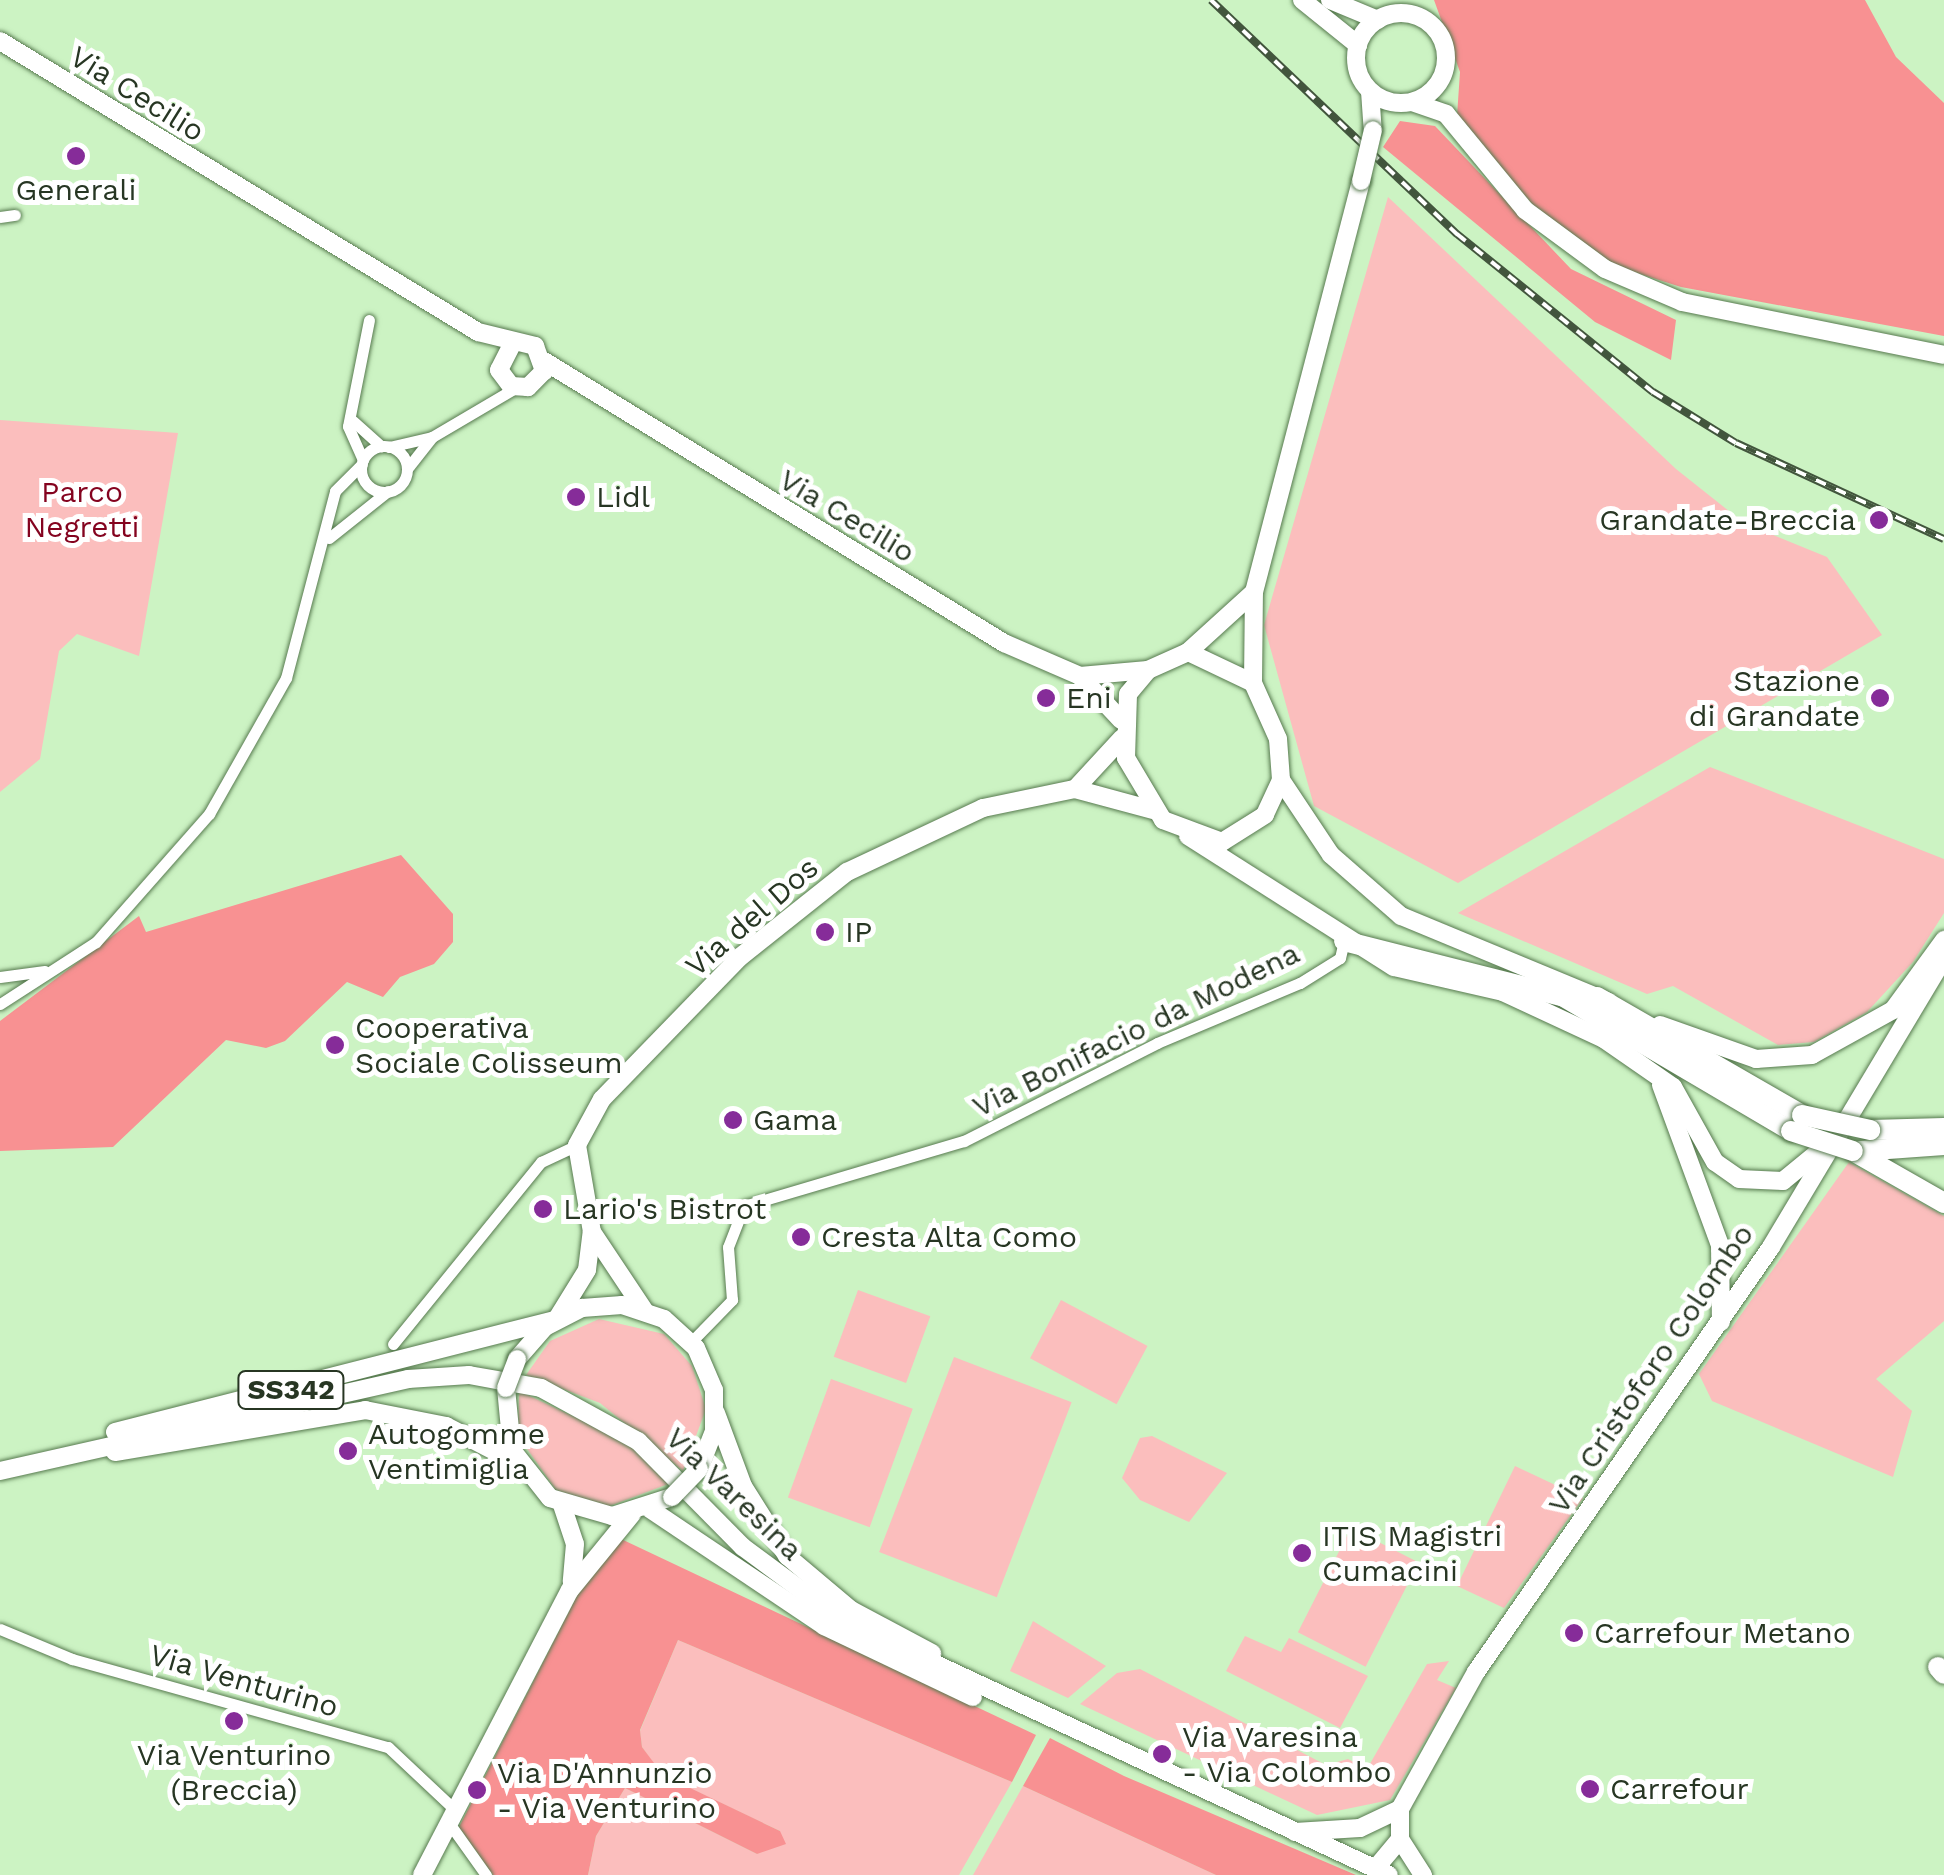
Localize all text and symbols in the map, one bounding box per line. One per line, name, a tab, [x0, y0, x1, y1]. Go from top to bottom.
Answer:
street label: Via Cecilio	[63, 38, 211, 150]
marker: Generali	[65, 145, 87, 167]
place label: Generali	[16, 172, 136, 208]
street label: Via Cecilio	[772, 461, 922, 571]
park label: Parco Negretti	[25, 474, 139, 544]
place label: Lidl	[596, 479, 650, 515]
marker: Lidl	[565, 486, 587, 508]
place label: Grandate-Breccia	[1599, 502, 1856, 538]
marker: Grandate-Breccia	[1866, 507, 1892, 533]
place label: Stazione di Grandate	[1689, 663, 1860, 734]
place label: Eni	[1066, 680, 1112, 716]
marker: Eni	[1035, 687, 1057, 709]
marker: Stazione di Grandate	[1869, 687, 1891, 709]
street label: Via del Dos	[678, 849, 826, 985]
place label: IP	[845, 914, 872, 950]
marker: IP	[814, 921, 836, 943]
street label: Via Bonifacio da Modena	[966, 935, 1306, 1125]
place label: Cooperativa Sociale Colisseum	[355, 1010, 622, 1080]
marker: Cooperativa Sociale Colisseum	[324, 1034, 346, 1056]
place label: Gama	[753, 1102, 837, 1138]
marker: Gama	[722, 1109, 744, 1131]
place label: Lario's Bistrot	[563, 1191, 766, 1227]
marker: Lario's Bistrot	[532, 1198, 554, 1220]
street label: Via Cristoforo Colombo	[1540, 1217, 1762, 1521]
place label: Cresta Alta Como	[821, 1219, 1080, 1255]
marker: Cresta Alta Como	[790, 1226, 812, 1248]
road number: SS342	[236, 1367, 346, 1413]
place label: Autogomme Ventimiglia	[368, 1416, 545, 1486]
street label: Via Varesina	[658, 1419, 810, 1569]
marker: Autogomme Ventimiglia	[337, 1440, 359, 1462]
place label: ITIS Magistri Cumacini	[1322, 1518, 1502, 1588]
marker: ITIS Magistri Cumacini	[1291, 1542, 1313, 1564]
place label: Carrefour Metano	[1594, 1615, 1851, 1651]
marker: Carrefour Metano	[1563, 1622, 1585, 1644]
street label: Via Venturino	[145, 1637, 343, 1725]
marker: Via Venturino (Breccia)	[223, 1710, 245, 1732]
place label: Via Varesina - Via Colombo	[1182, 1719, 1393, 1790]
place label: Via Venturino (Breccia)	[136, 1737, 332, 1808]
marker: Via Varesina - Via Colombo	[1151, 1743, 1173, 1765]
place label: Via D'Annunzio - Via Venturino	[497, 1755, 719, 1826]
place label: Carrefour	[1610, 1771, 1749, 1807]
marker: Carrefour	[1579, 1778, 1601, 1800]
marker: Via D'Annunzio - Via Venturino	[466, 1779, 488, 1801]

